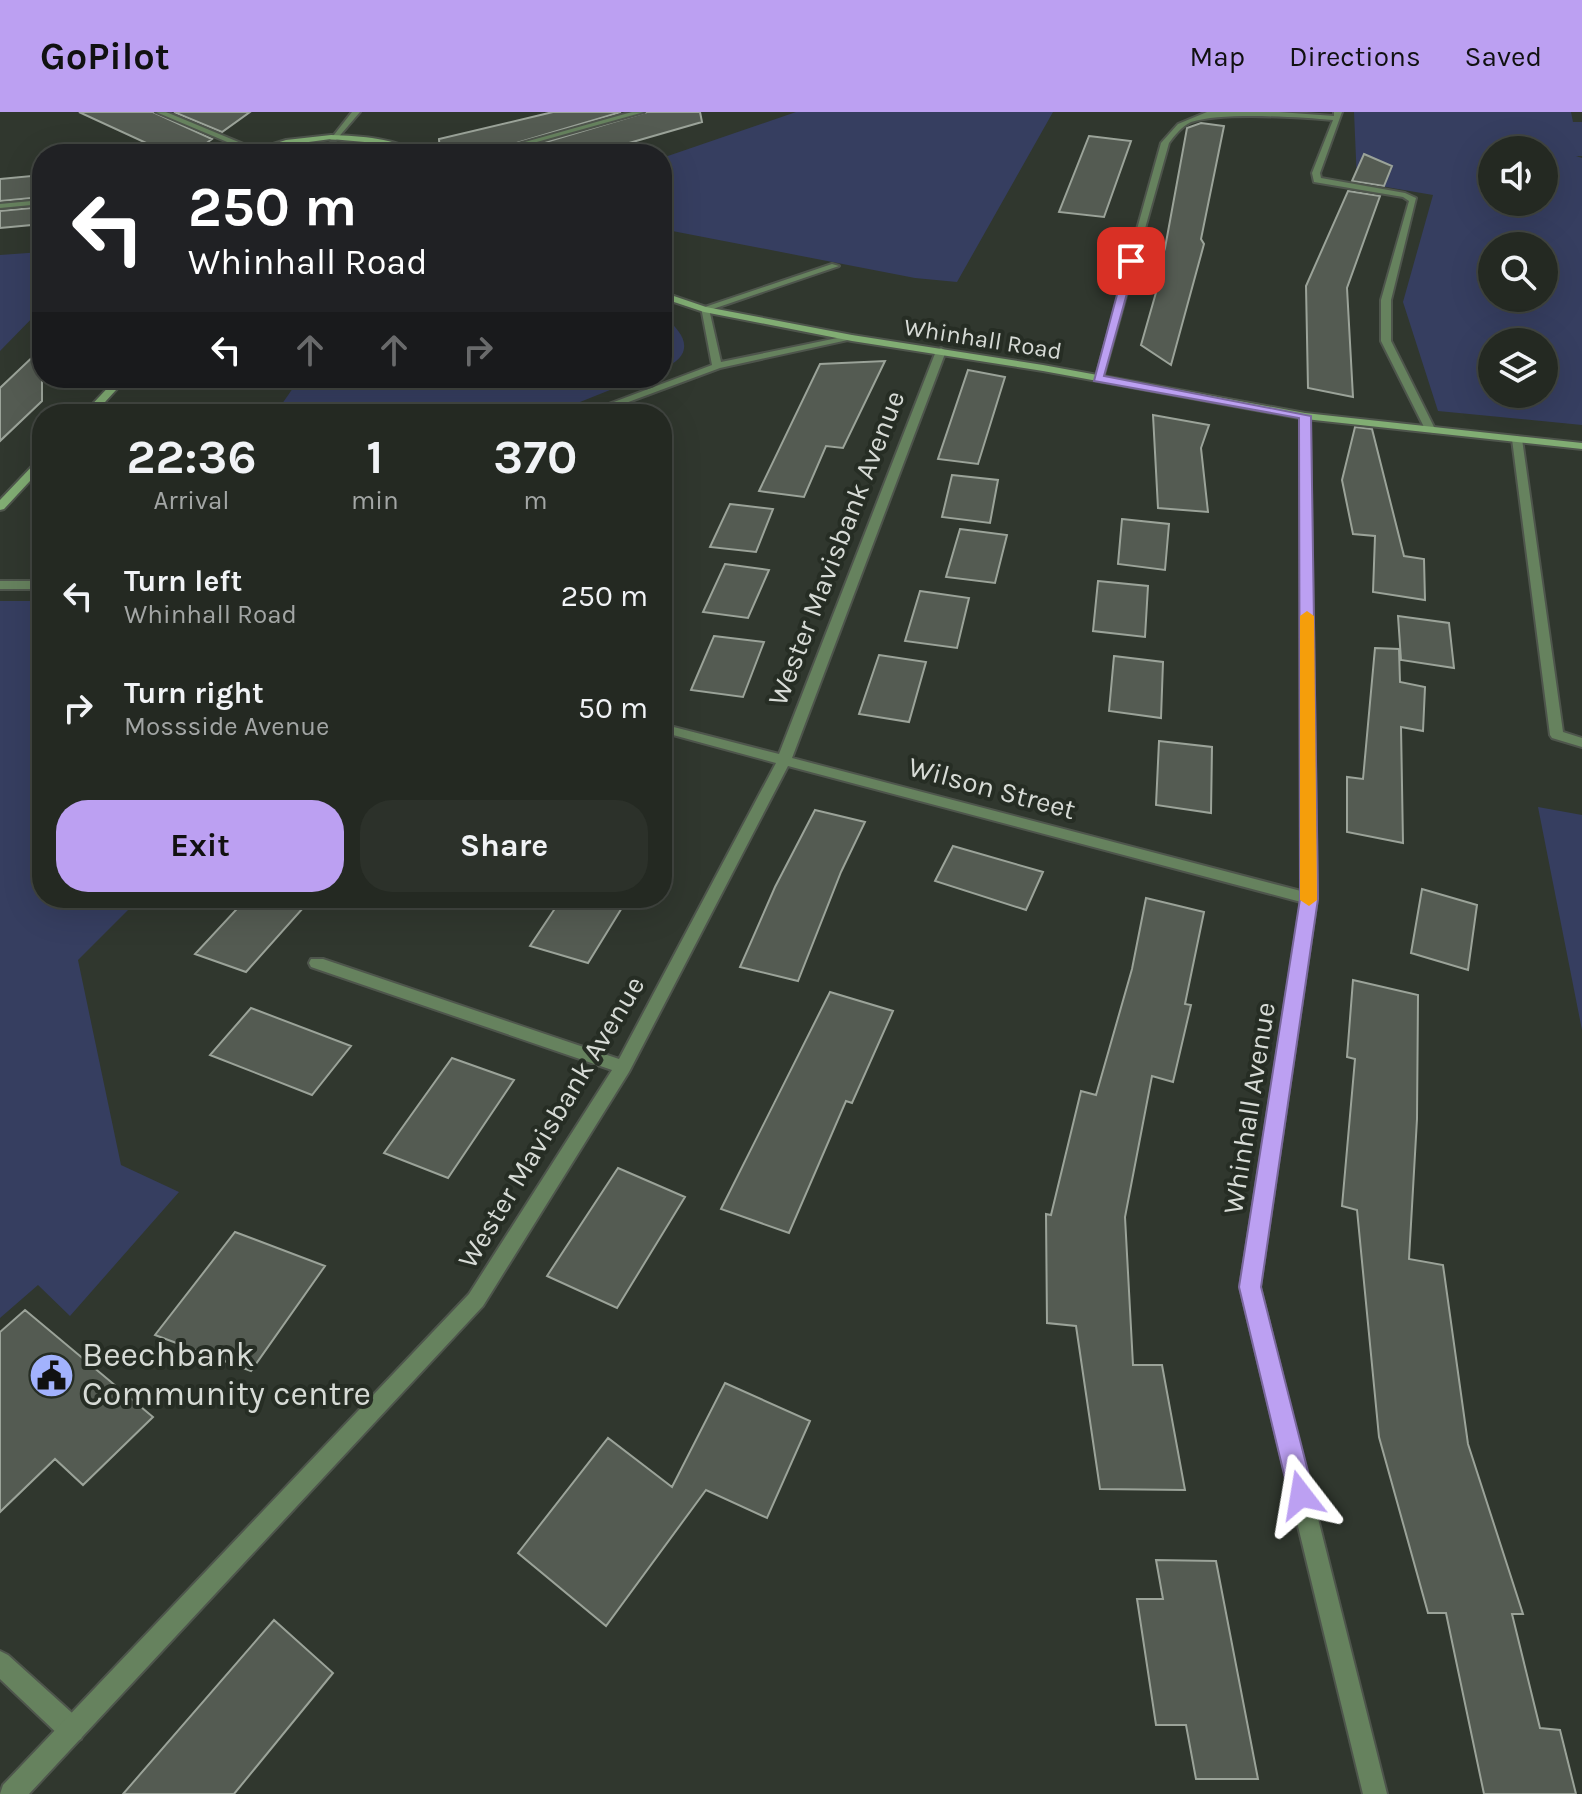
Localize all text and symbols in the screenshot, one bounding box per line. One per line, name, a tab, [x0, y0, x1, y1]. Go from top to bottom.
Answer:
text: GoPilot	[40, 34, 170, 79]
text: Map	[1190, 40, 1245, 73]
text: Directions	[1289, 40, 1421, 73]
text: Saved	[1465, 40, 1542, 73]
map controls	[1478, 136, 1558, 408]
button: sound	[1478, 136, 1558, 216]
text: 250 m	[188, 174, 357, 239]
icon: left	[56, 176, 160, 280]
pin	[1097, 227, 1165, 295]
button: search	[1478, 232, 1558, 312]
icon: arrive	[1109, 239, 1153, 283]
text: Whinhall Road	[188, 241, 428, 283]
street label: Whinhall Road	[902, 313, 1064, 365]
icon: left	[204, 328, 248, 372]
icon: ahead	[288, 328, 332, 372]
icon: ahead	[372, 328, 416, 372]
icon: right	[456, 328, 500, 372]
button: layers	[1478, 328, 1558, 408]
street label: Wester Mavisbank Avenue	[761, 386, 911, 710]
text: 22:36	[127, 429, 257, 485]
text: 1	[366, 429, 383, 485]
text: 370	[493, 429, 577, 485]
text: Arrival	[153, 485, 230, 516]
text: min	[351, 485, 399, 516]
text: m	[523, 485, 548, 516]
text: Turn left	[124, 563, 242, 599]
icon: left	[56, 574, 100, 618]
text: 250 m	[561, 578, 648, 614]
text: Whinhall Road	[124, 599, 297, 630]
text: Turn right	[124, 675, 264, 711]
icon: right	[56, 686, 100, 730]
text: 50 m	[578, 690, 648, 726]
text: Mossside Avenue	[124, 711, 329, 742]
street label: Wilson Street	[905, 750, 1079, 826]
button: Exit	[56, 800, 344, 892]
button: Share	[360, 800, 648, 892]
street label: Wester Mavisbank Avenue	[451, 970, 651, 1274]
street label: Whinhall Avenue	[1216, 1000, 1282, 1216]
place label: Beechbank Community centre	[82, 1335, 371, 1414]
public building icon: Beechbank Community centre	[27, 1351, 75, 1399]
position arrow	[1259, 1453, 1343, 1537]

